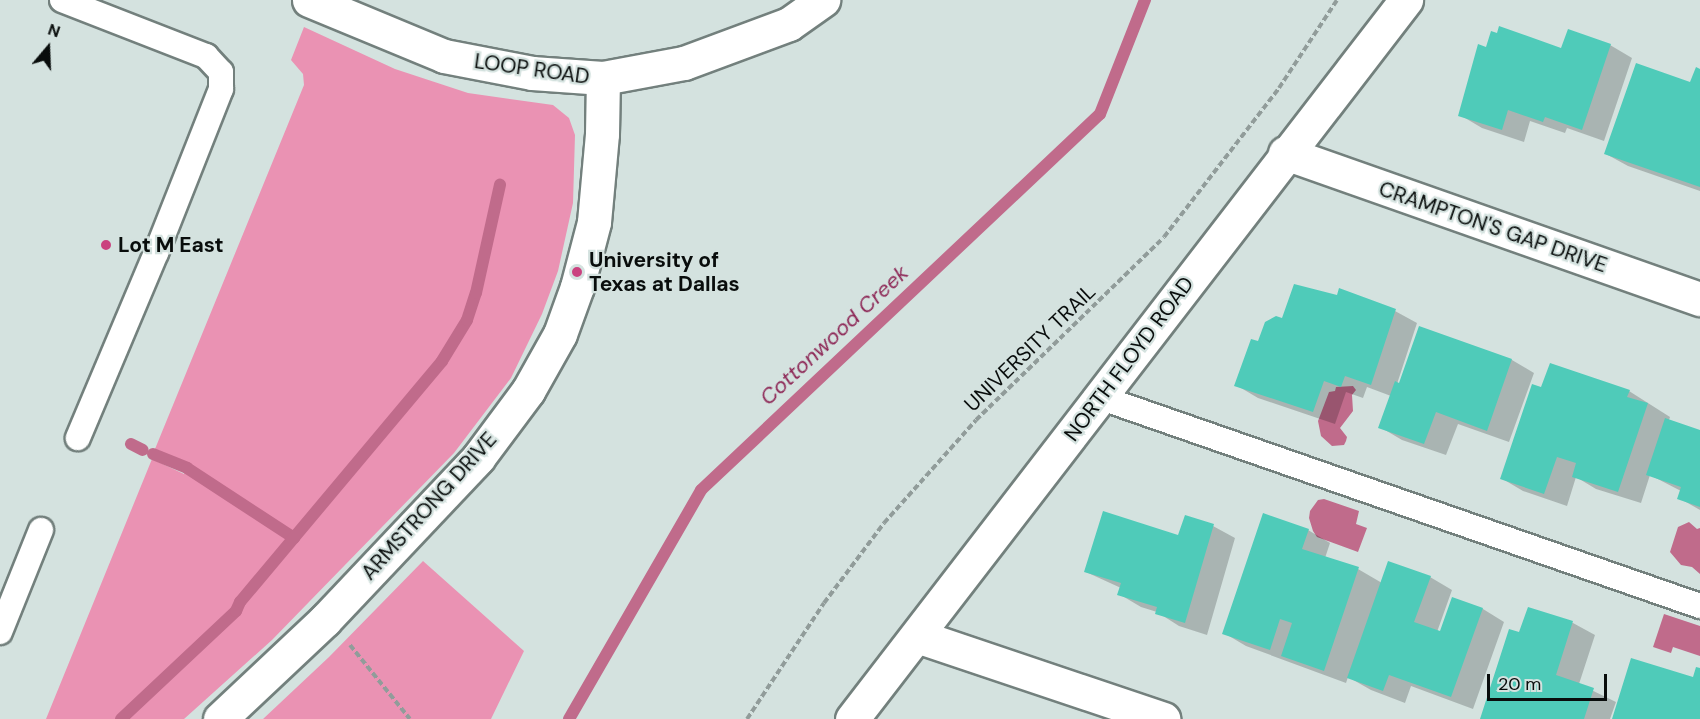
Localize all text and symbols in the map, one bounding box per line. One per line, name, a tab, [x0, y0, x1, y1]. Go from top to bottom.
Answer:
north arrow	[18, 18, 78, 78]
text: N	[45, 19, 63, 42]
street label: LOOP ROAD	[473, 48, 591, 90]
street label: CRAMPTON'S GAP DRIVE	[1376, 176, 1610, 278]
place label: Lot M East	[118, 232, 224, 258]
marker: Lot M East	[99, 238, 113, 252]
place label: University of Texas at Dallas	[589, 247, 740, 297]
water label: Cottonwood Creek	[754, 259, 914, 411]
marker: University of Texas at Dallas	[570, 265, 584, 279]
street label: NORTH FLOYD ROAD	[1059, 272, 1199, 446]
street label: UNIVERSITY TRAIL	[959, 279, 1101, 417]
street label: ARMSTRONG DRIVE	[356, 427, 502, 585]
scale bar	[1490, 662, 1610, 700]
text: 20 m	[1498, 672, 1541, 696]

